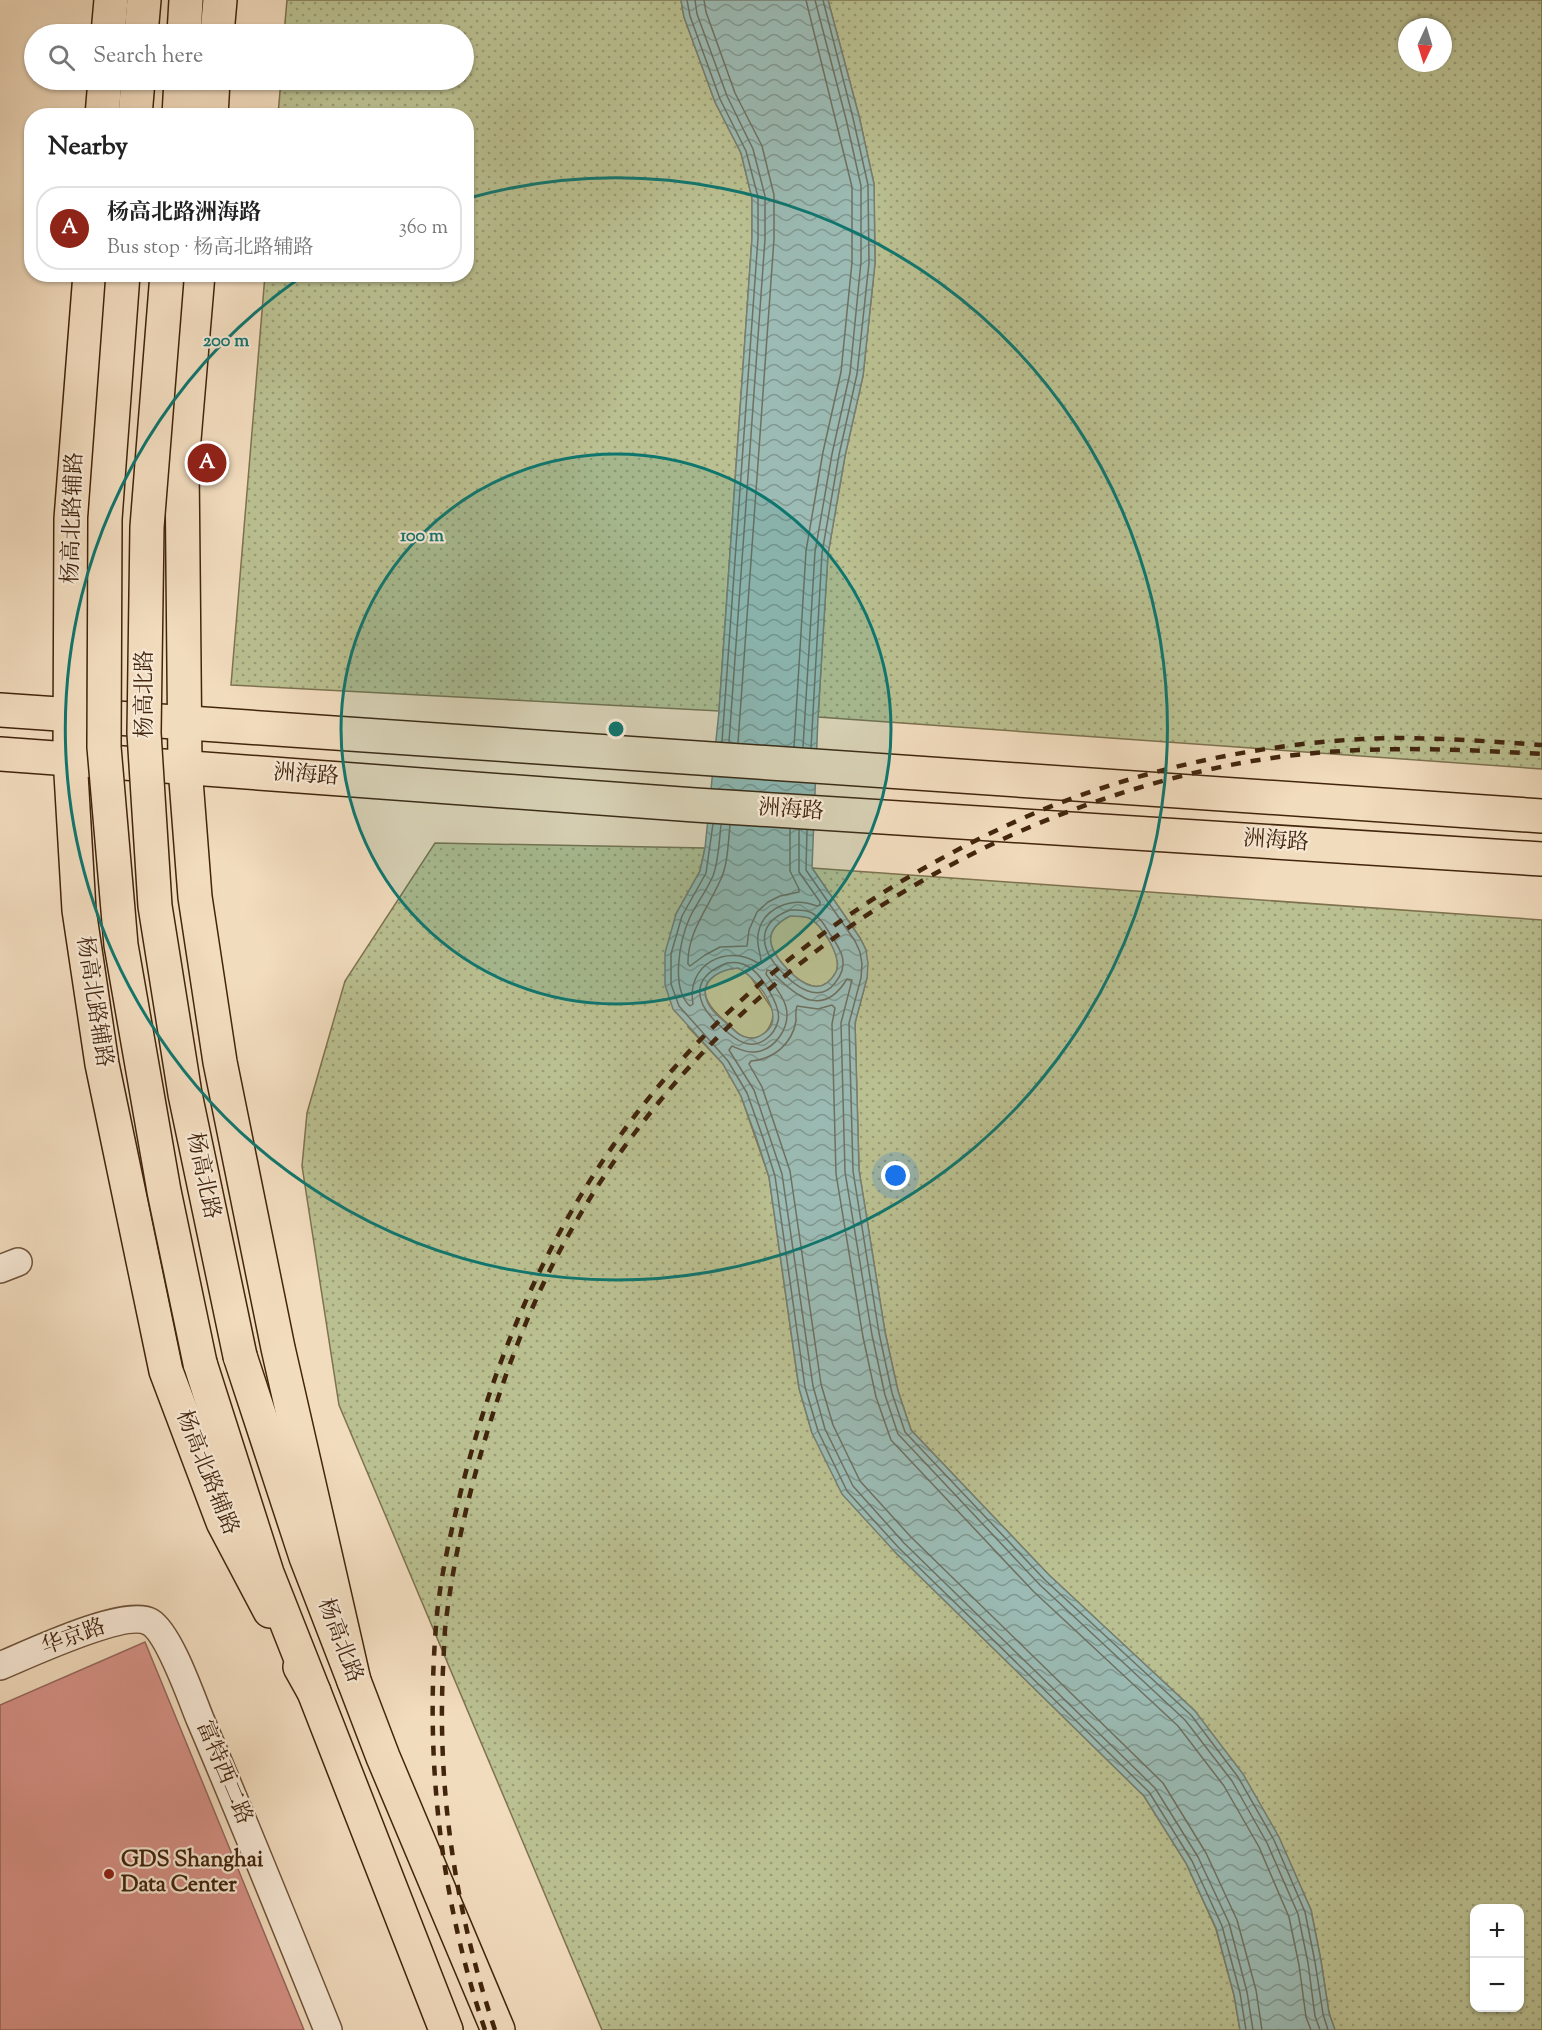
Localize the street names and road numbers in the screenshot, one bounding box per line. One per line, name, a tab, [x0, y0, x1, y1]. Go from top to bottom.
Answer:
street label: 杨高北路辅路	[56, 451, 92, 585]
street label: 杨高北路	[130, 650, 162, 738]
street label: 洲海路	[272, 758, 340, 794]
street label: 洲海路	[757, 793, 825, 829]
street label: 洲海路	[1242, 824, 1310, 860]
street label: 杨高北路辅路	[67, 934, 119, 1070]
street label: 杨高北路	[177, 1130, 227, 1222]
street label: 杨高北路辅路	[166, 1406, 246, 1540]
street label: 杨高北路	[308, 1594, 370, 1688]
street label: 华京路	[38, 1612, 110, 1664]
street label: 富特西二路	[187, 1716, 259, 1830]

